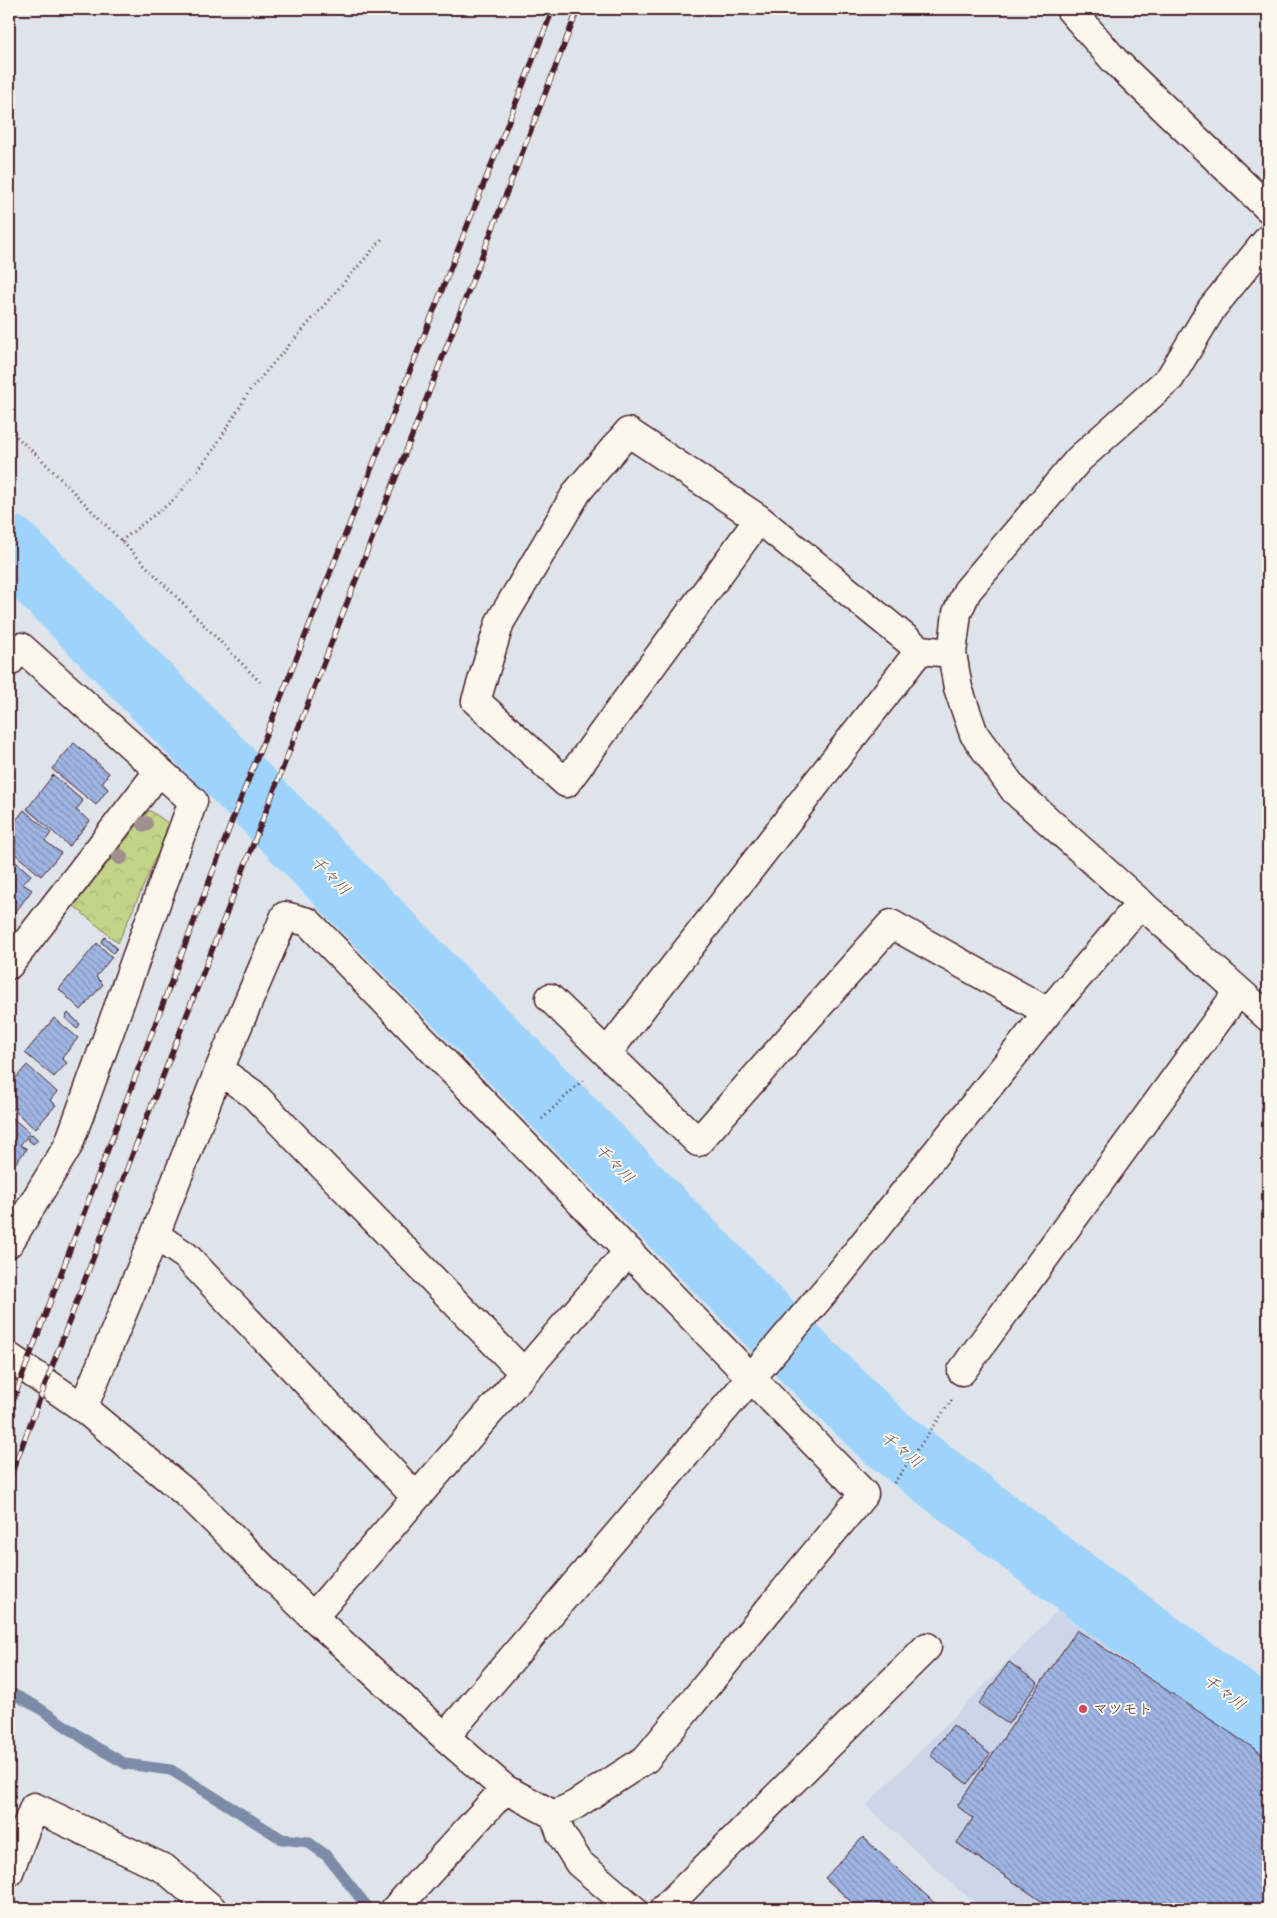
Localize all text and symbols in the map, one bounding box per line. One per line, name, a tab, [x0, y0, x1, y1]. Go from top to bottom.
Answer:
water label: 千々川	[303, 848, 358, 903]
water label: 千々川	[587, 1136, 642, 1191]
water label: 千々川	[874, 1423, 930, 1476]
water label: 千々川	[1197, 1666, 1253, 1718]
place label: マツモト	[1093, 1696, 1153, 1722]
marker: マツモト	[1077, 1703, 1089, 1715]

